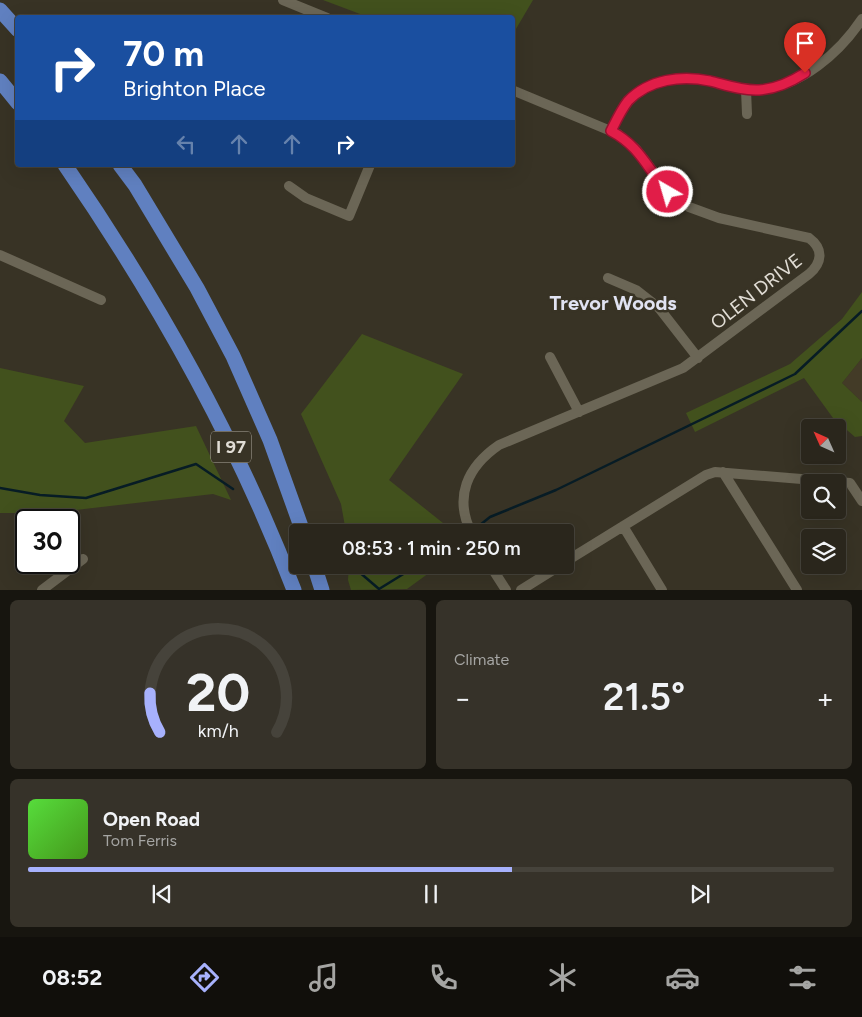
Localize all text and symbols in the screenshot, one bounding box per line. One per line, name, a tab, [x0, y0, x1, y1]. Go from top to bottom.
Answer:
pin	[784, 22, 826, 73]
icon: arrive	[791, 29, 819, 57]
text: 70 m	[123, 33, 204, 75]
icon: right	[40, 35, 105, 100]
text: Brighton Place	[123, 75, 266, 102]
icon: left	[172, 130, 200, 158]
icon: ahead	[225, 130, 253, 158]
icon: ahead	[278, 130, 306, 158]
icon: right	[331, 130, 359, 158]
position arrow	[641, 165, 693, 217]
street label: OLEN DRIVE	[706, 249, 807, 334]
district label: Trevor Woods	[549, 291, 677, 315]
north arrow	[801, 419, 846, 464]
map controls	[801, 419, 846, 574]
road number: I 97	[211, 432, 251, 462]
button: search	[801, 474, 846, 519]
speed limit sign: 30	[15, 509, 80, 574]
button: layers	[801, 529, 846, 574]
text: 08:53 · 1 min · 250 m	[342, 537, 521, 560]
text: Climate	[454, 650, 509, 669]
text: 20	[186, 662, 250, 724]
text: 21.5°	[603, 674, 685, 720]
text: −	[454, 681, 471, 715]
text: +	[817, 681, 834, 715]
text: km/h	[198, 720, 238, 741]
text: Open Road	[103, 808, 200, 831]
text: Tom Ferris	[103, 831, 177, 850]
icon: previous	[148, 880, 176, 908]
icon: pause	[417, 880, 445, 908]
icon: next	[686, 880, 714, 908]
icon: directions	[187, 960, 222, 995]
icon: music	[306, 960, 341, 995]
icon: phone	[426, 960, 461, 995]
icon: climate	[545, 960, 580, 995]
icon: car	[665, 960, 700, 995]
icon: filters	[785, 960, 820, 995]
text: 08:52	[42, 964, 102, 991]

